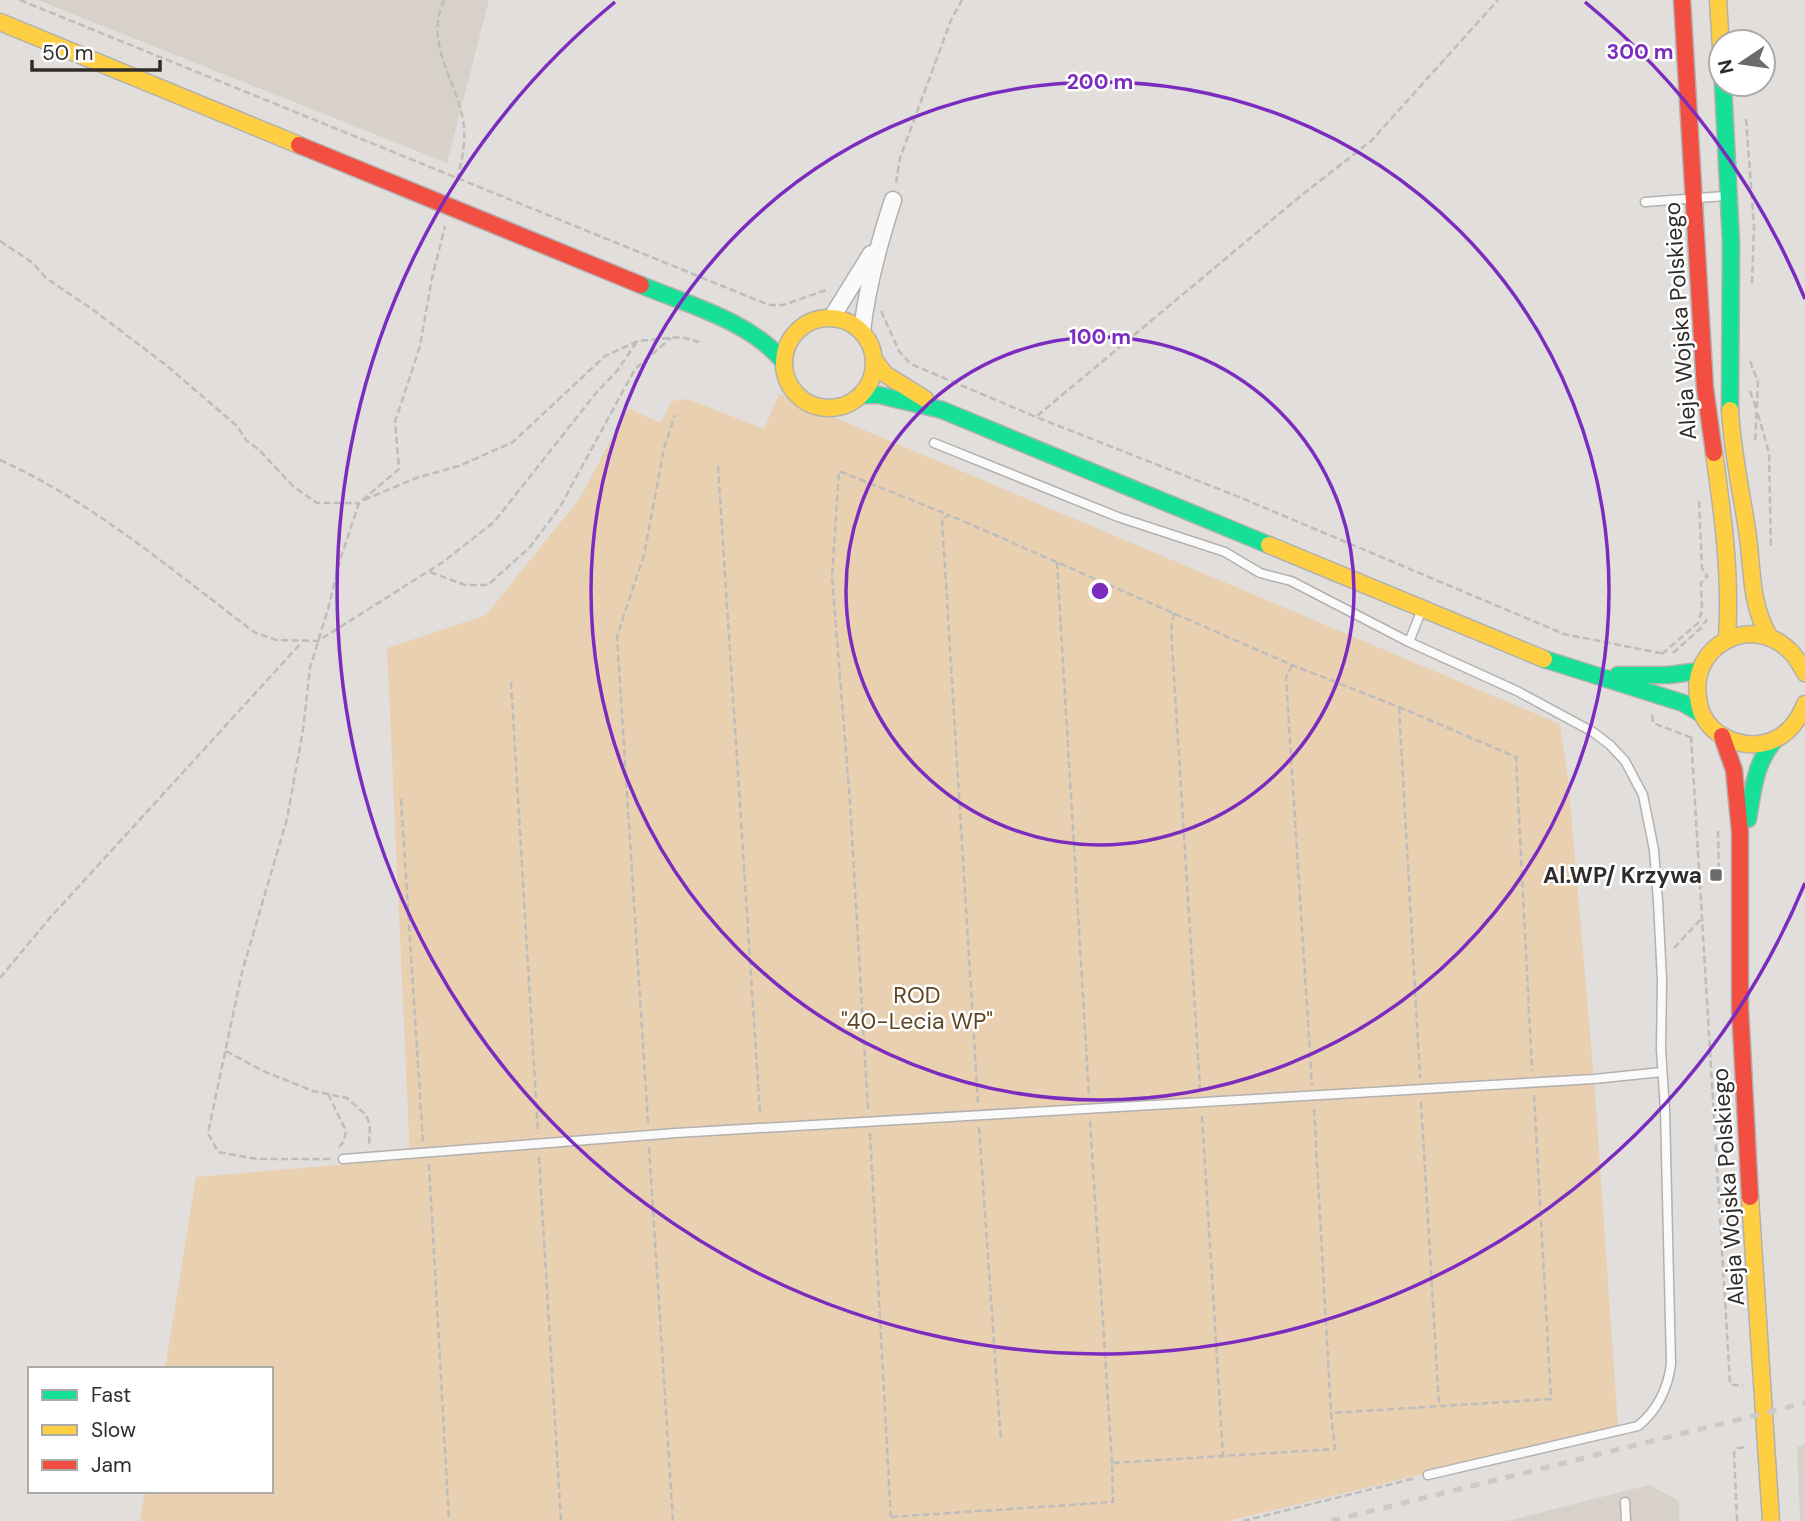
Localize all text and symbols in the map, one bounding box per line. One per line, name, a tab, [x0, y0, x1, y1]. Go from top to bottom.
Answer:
scale bar	[32, 28, 159, 72]
north arrow	[1707, 28, 1777, 98]
text: 300 m	[1607, 38, 1673, 66]
text: 50 m	[42, 39, 93, 67]
text: N	[1712, 57, 1740, 76]
text: 200 m	[1067, 68, 1133, 96]
street label: Aleja Wojska Polskiego	[1657, 201, 1703, 441]
text: 100 m	[1069, 323, 1131, 351]
centre of rings	[1088, 579, 1112, 603]
place label: Al.WP/ Krzywa	[1543, 860, 1702, 890]
marker: Al.WP/ Krzywa	[1708, 867, 1724, 883]
park label: ROD "40-Lecia WP"	[841, 980, 993, 1036]
street label: Aleja Wojska Polskiego	[1705, 1067, 1751, 1307]
legend	[28, 1367, 273, 1493]
text: Fast	[91, 1381, 131, 1409]
text: Slow	[91, 1416, 136, 1444]
text: Jam	[91, 1451, 132, 1479]

